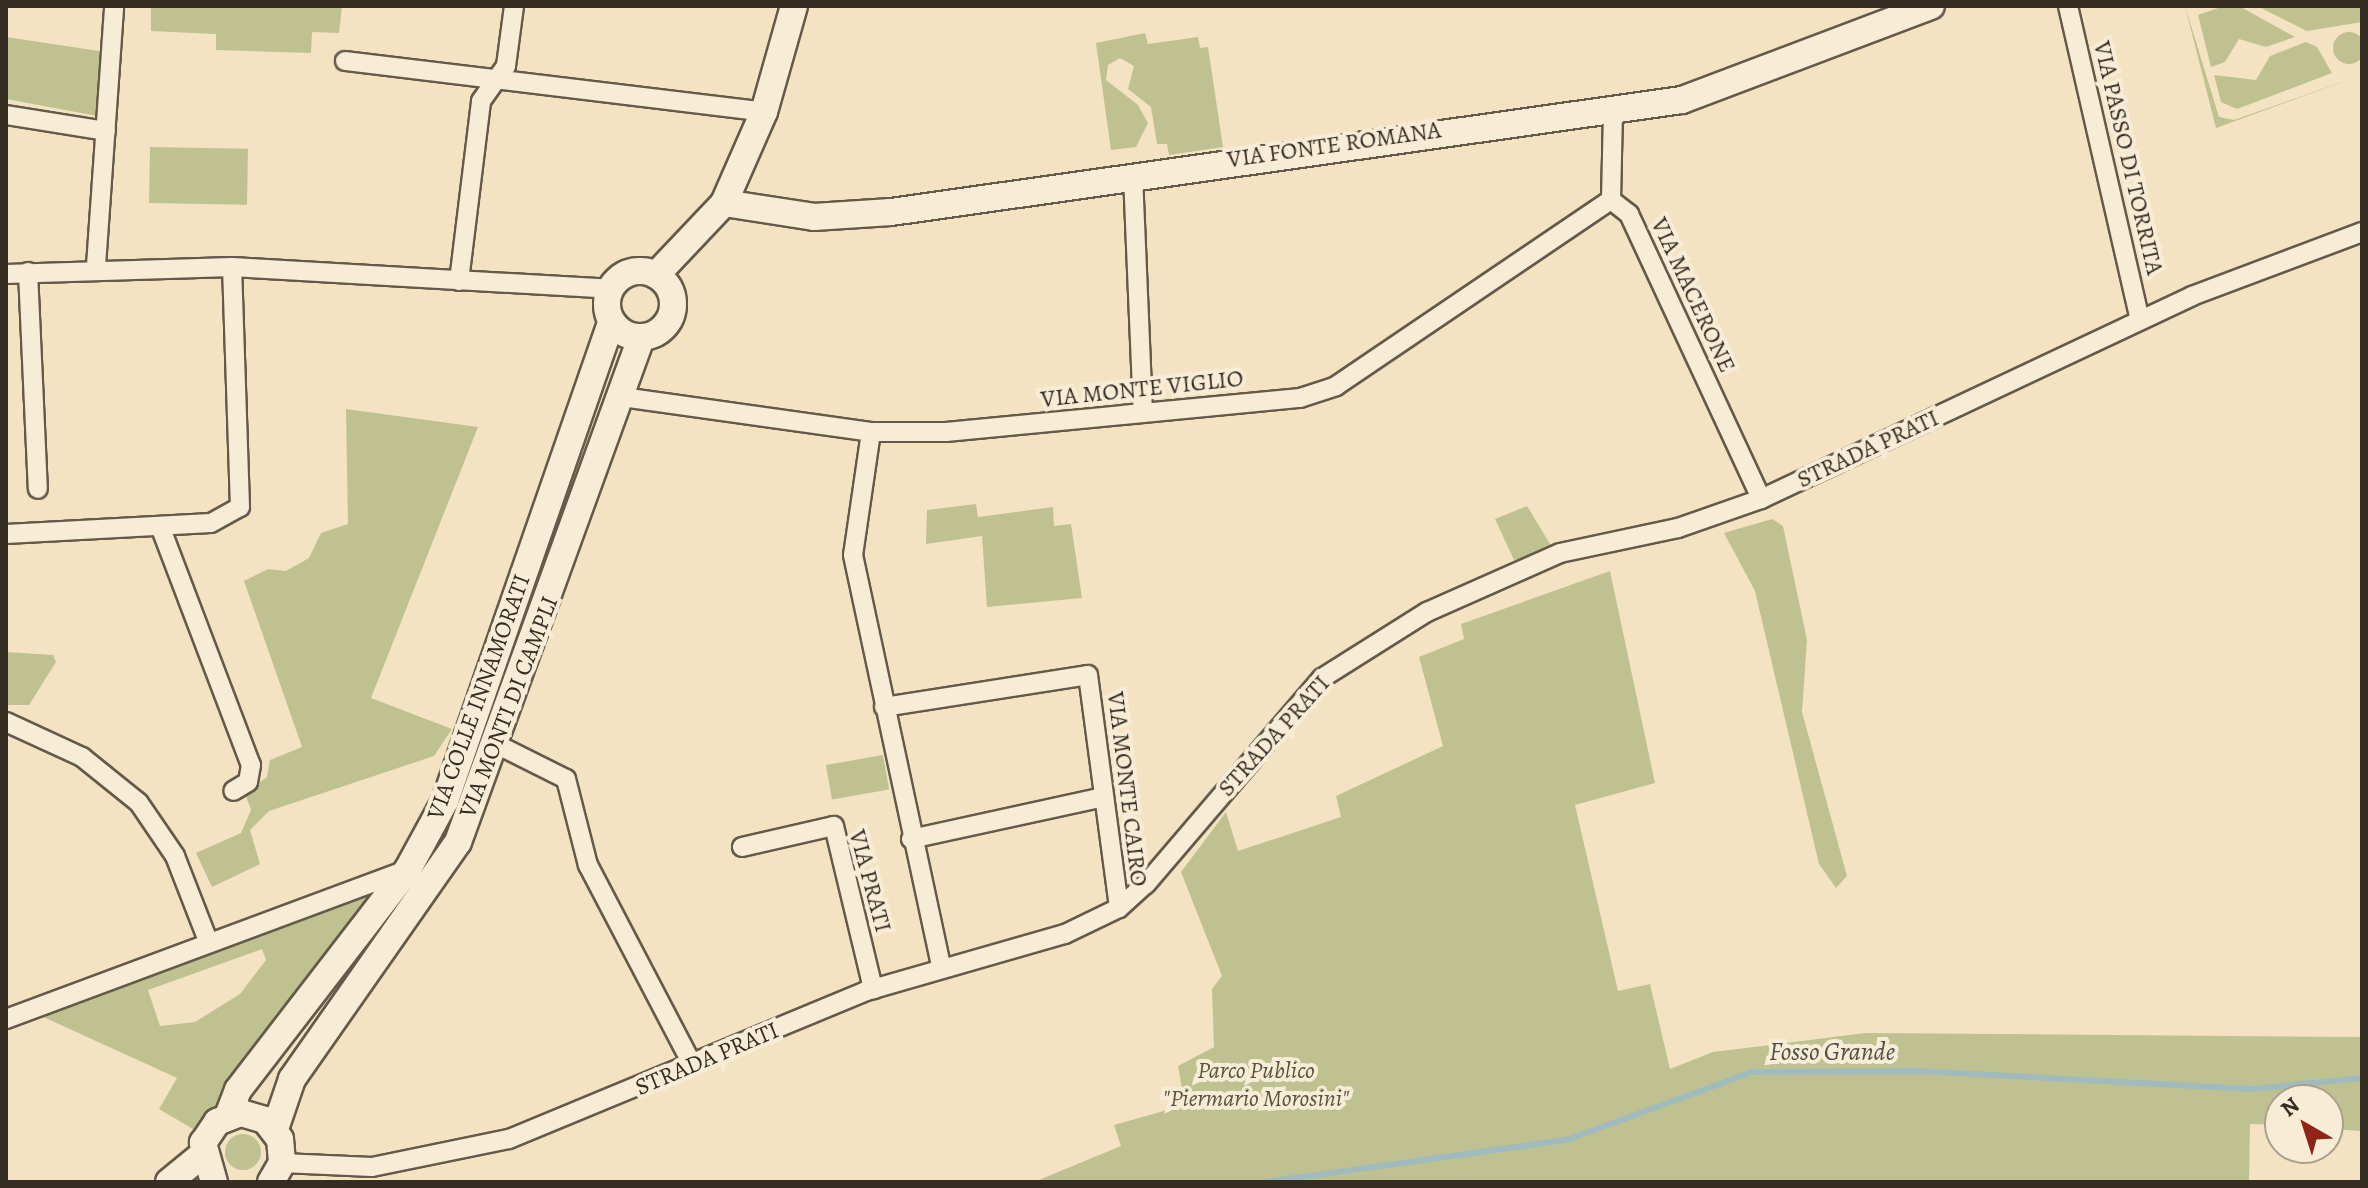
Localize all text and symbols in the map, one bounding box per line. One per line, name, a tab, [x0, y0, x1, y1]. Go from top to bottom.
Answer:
street label: VIA PASSO DI TORRITA	[2087, 38, 2169, 278]
street label: VIA FONTE ROMANA	[1225, 116, 1443, 174]
street label: VIA MACERONE	[1645, 213, 1741, 377]
street label: VIA MONTE VIGLIO	[1039, 364, 1245, 414]
street label: STRADA PRATI	[1793, 404, 1943, 494]
street label: VIA COLLE INNAMORATI	[421, 570, 537, 824]
street label: VIA MONTI DI CAMPLI	[453, 592, 565, 822]
street label: STRADA PRATI	[1212, 670, 1336, 802]
street label: VIA MONTE CAIRO	[1101, 690, 1153, 888]
street label: VIA PRATI	[843, 827, 897, 935]
street label: STRADA PRATI	[631, 1016, 783, 1102]
water label: Fosso Grande	[1769, 1036, 1895, 1068]
park label: Parco Publico "Piermario Morosini"	[1163, 1057, 1349, 1113]
north arrow	[2264, 1084, 2344, 1164]
text: N	[2274, 1090, 2306, 1124]

